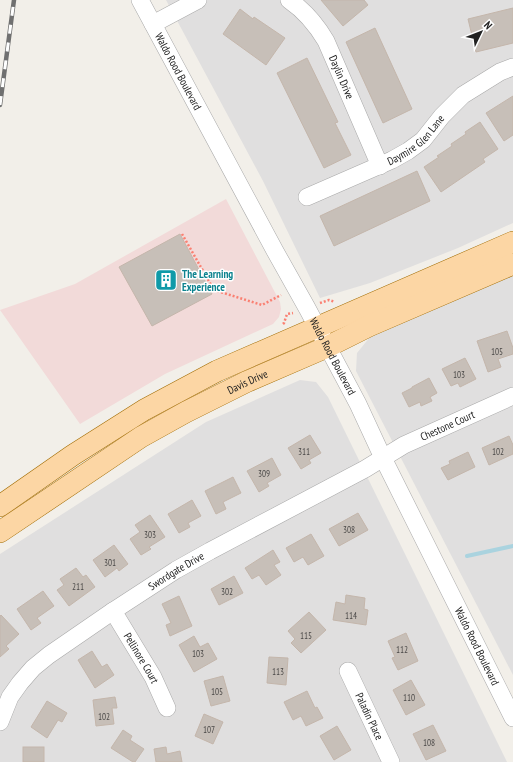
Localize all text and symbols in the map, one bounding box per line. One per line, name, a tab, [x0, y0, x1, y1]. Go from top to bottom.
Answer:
north arrow	[461, 12, 501, 52]
text: N	[481, 18, 495, 32]
street label: Waldo Rood Boulevard	[152, 30, 205, 113]
street label: Daylin Drive	[326, 53, 357, 102]
street label: Daymire Glen Lane	[385, 112, 448, 168]
building icon: The Learning Experience	[153, 267, 179, 293]
place label: The Learning Experience	[182, 267, 233, 294]
street label: Waldo Rood Boulevard	[306, 315, 359, 398]
house number: 105	[491, 346, 503, 357]
street label: Davis Drive	[225, 366, 270, 397]
house number: 103	[453, 369, 465, 380]
street label: Chestone Court	[418, 407, 477, 444]
house number: 311	[298, 446, 310, 457]
house number: 102	[492, 446, 504, 457]
house number: 309	[258, 468, 270, 479]
house number: 308	[343, 524, 355, 535]
house number: 303	[144, 529, 156, 540]
street label: Swordgate Drive	[146, 549, 207, 593]
house number: 301	[104, 557, 116, 568]
house number: 211	[72, 581, 84, 592]
house number: 302	[221, 586, 233, 597]
street label: Waldo Rood Boulevard	[452, 605, 503, 688]
house number: 114	[345, 610, 357, 621]
street label: Pellinore Court	[121, 630, 162, 686]
house number: 115	[300, 630, 312, 641]
house number: 112	[396, 644, 408, 655]
house number: 103	[192, 648, 204, 659]
house number: 113	[272, 666, 284, 677]
house number: 105	[211, 686, 223, 697]
street label: Paladin Place	[352, 690, 387, 743]
house number: 110	[403, 692, 415, 703]
house number: 102	[98, 711, 110, 722]
house number: 107	[203, 724, 215, 735]
house number: 108	[423, 737, 435, 748]

